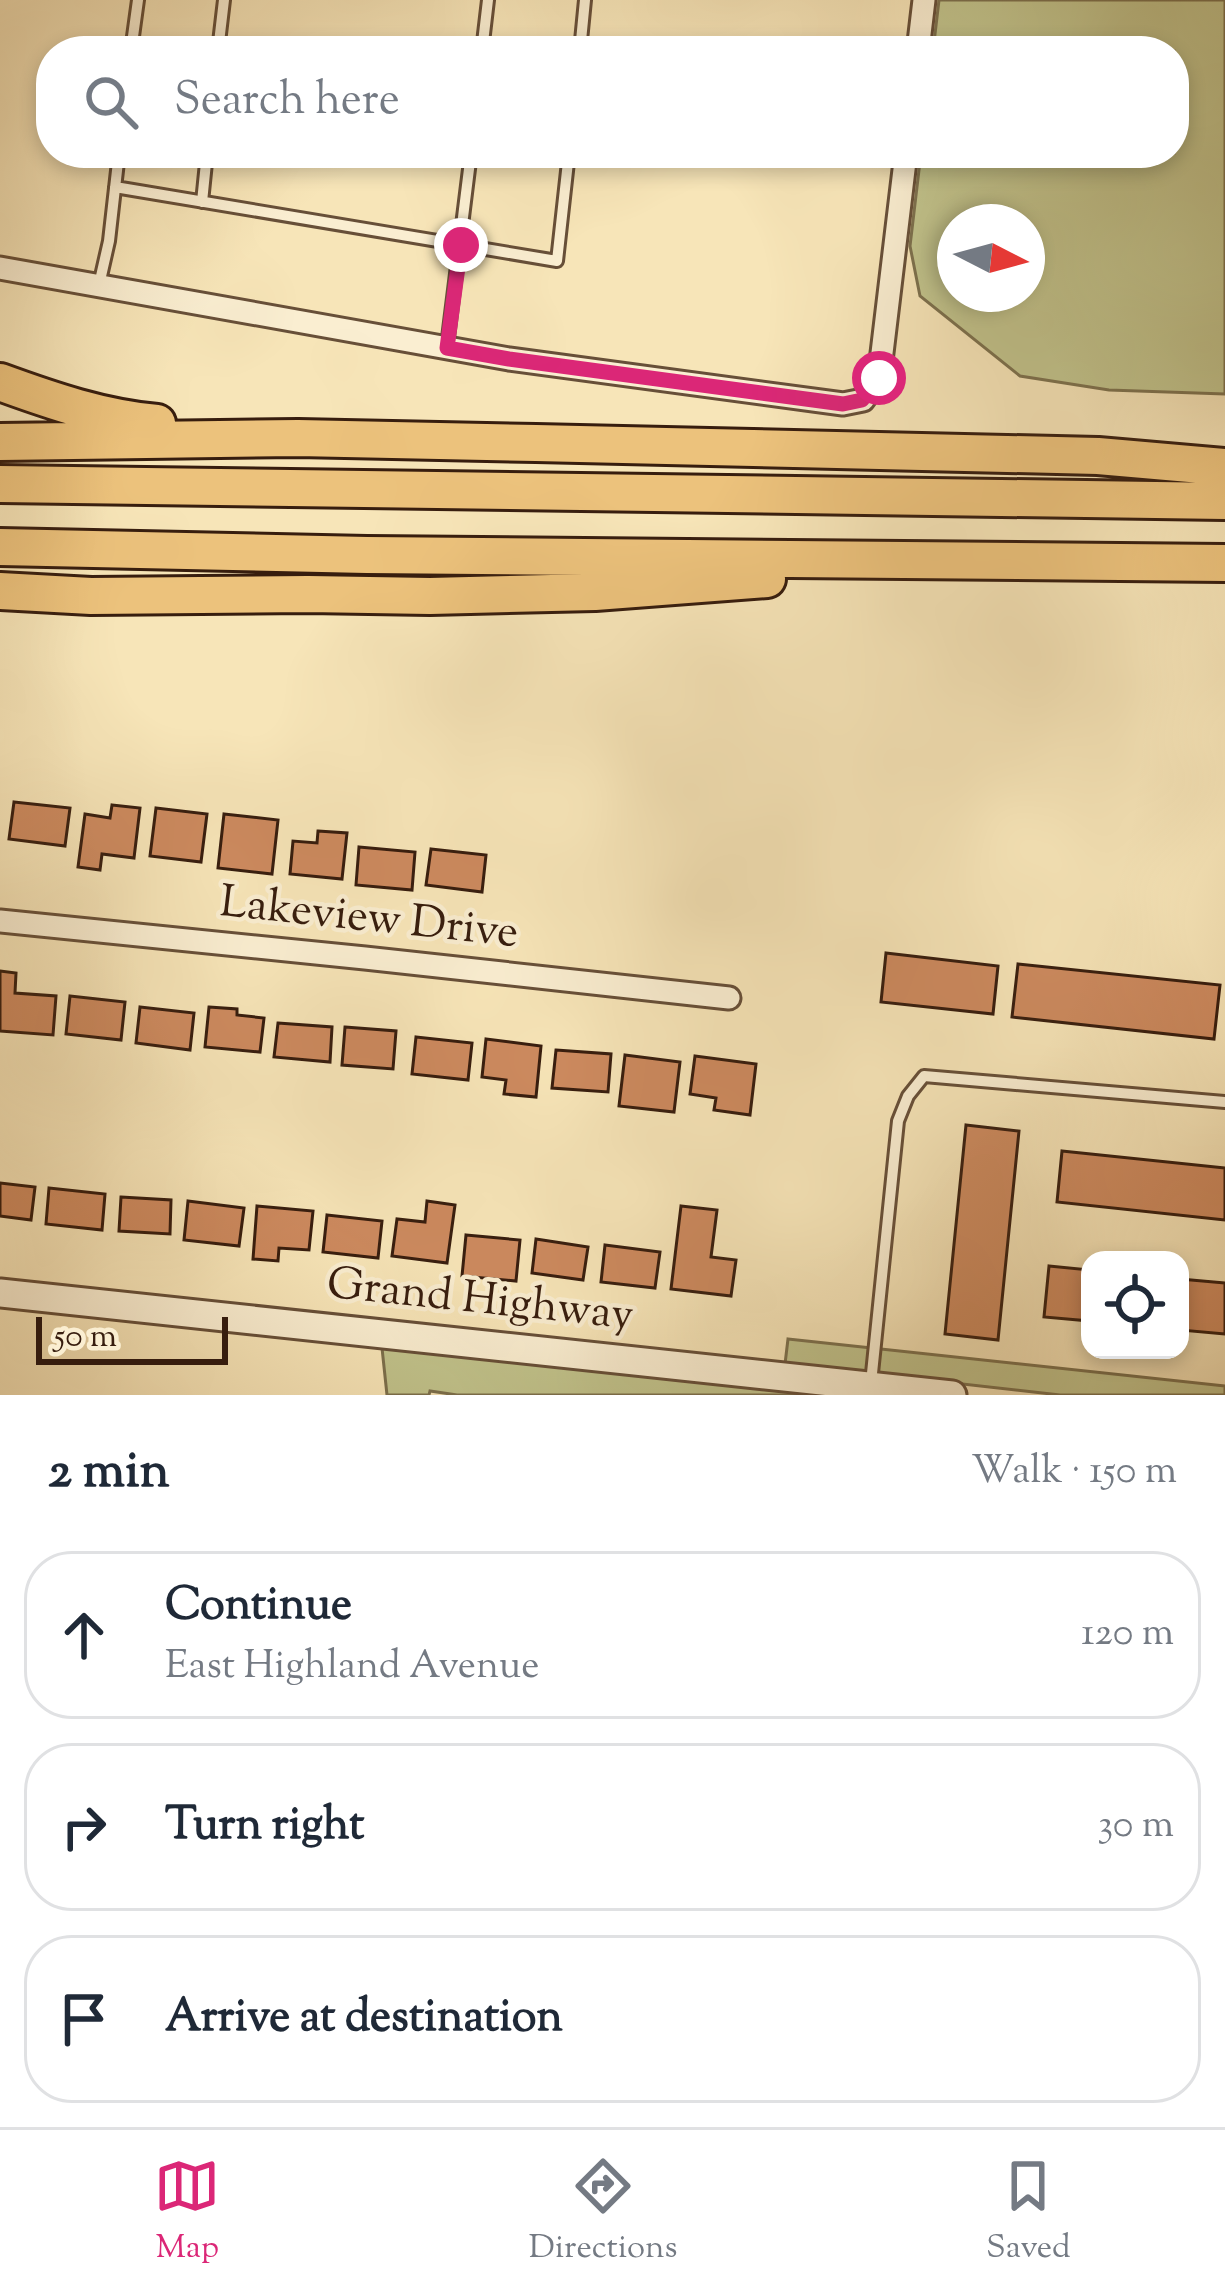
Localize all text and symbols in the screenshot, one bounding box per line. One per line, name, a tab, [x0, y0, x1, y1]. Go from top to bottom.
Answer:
search box	[36, 36, 1189, 168]
icon: search	[78, 69, 144, 135]
text: Search here	[174, 70, 400, 135]
north arrow	[937, 204, 1045, 312]
route end	[434, 218, 488, 272]
route start	[852, 351, 906, 405]
street label: Lakeview Drive	[217, 872, 521, 968]
map controls	[1081, 1251, 1189, 1359]
button: locate	[1081, 1251, 1189, 1359]
street label: Grand Highway	[324, 1254, 636, 1350]
scale bar	[36, 1311, 228, 1364]
text: 50 m	[54, 1314, 117, 1362]
text: 2 min	[48, 1437, 170, 1510]
text: Walk · 150 m	[971, 1445, 1177, 1501]
text: Continue	[165, 1575, 352, 1640]
icon: ahead	[51, 1602, 117, 1668]
text: 120 m	[1081, 1607, 1174, 1663]
text: East Highland Avenue	[165, 1640, 539, 1696]
icon: right	[51, 1794, 117, 1860]
text: Turn right	[165, 1795, 364, 1860]
text: 30 m	[1097, 1799, 1174, 1855]
icon: arrive	[51, 1986, 117, 2052]
text: Arrive at destination	[165, 1987, 563, 2052]
tab: Map	[154, 2153, 220, 2273]
tab: Directions	[529, 2153, 678, 2273]
tab: Saved	[986, 2153, 1071, 2273]

